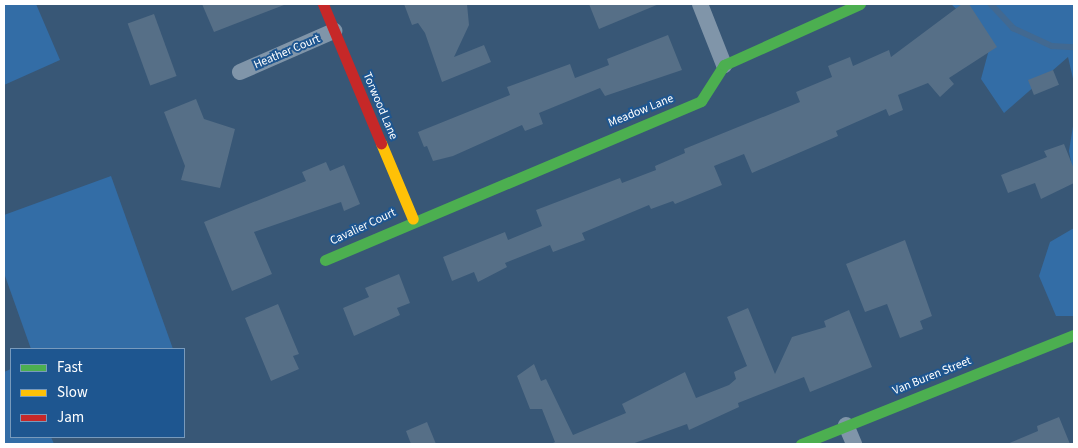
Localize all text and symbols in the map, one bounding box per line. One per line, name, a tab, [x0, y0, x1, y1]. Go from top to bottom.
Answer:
street label: Heather Court	[252, 32, 322, 72]
street label: Torwood Lane	[359, 70, 401, 142]
street label: Meadow Lane	[606, 91, 676, 131]
street label: Cavalier Court	[328, 205, 398, 249]
legend	[10, 348, 185, 438]
street label: Van Buren Street	[891, 354, 973, 398]
text: Fast	[57, 357, 83, 378]
text: Slow	[57, 382, 88, 403]
text: Jam	[57, 407, 84, 428]

